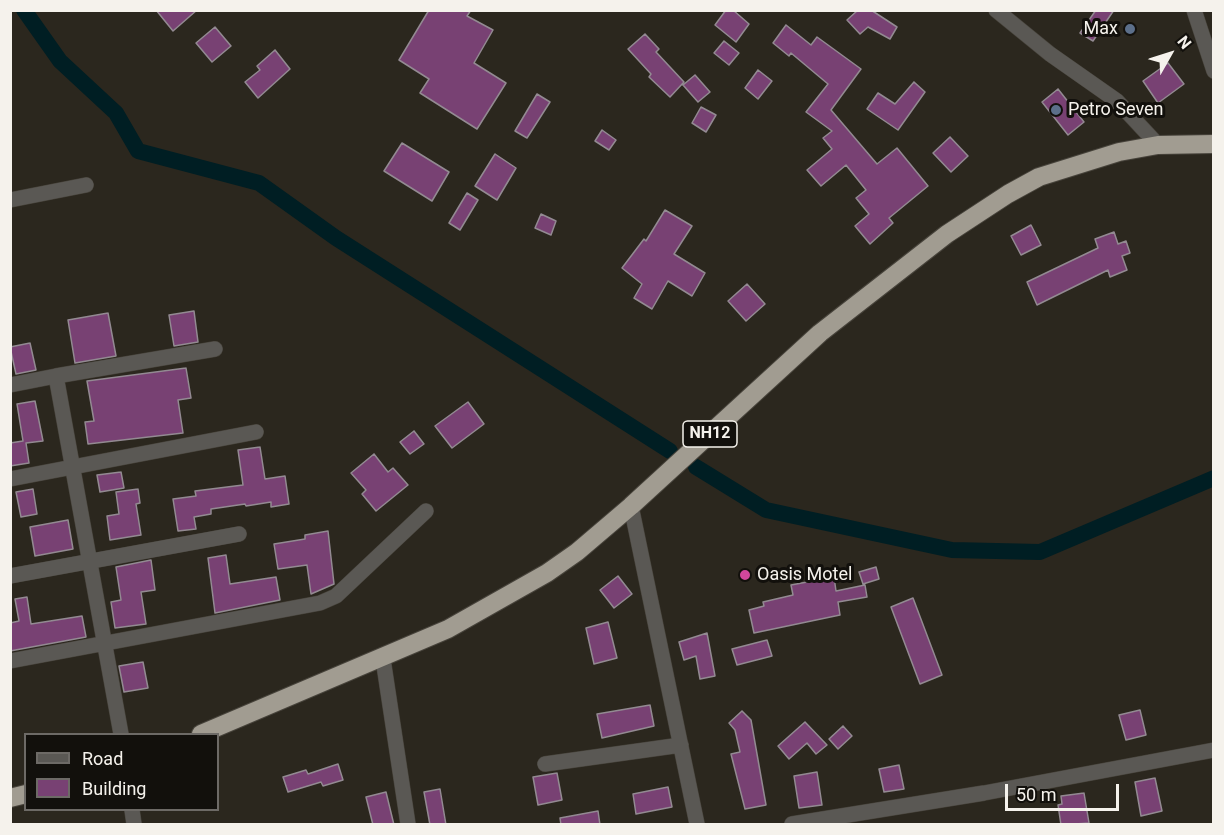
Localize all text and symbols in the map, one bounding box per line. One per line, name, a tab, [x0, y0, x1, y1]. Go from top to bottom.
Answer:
place label: Max	[1084, 18, 1118, 40]
marker: Max	[1123, 22, 1137, 36]
north arrow	[1140, 24, 1200, 84]
text: N	[1173, 32, 1195, 53]
place label: Petro Seven	[1068, 99, 1164, 121]
marker: Petro Seven	[1049, 103, 1063, 117]
road number: NH12	[683, 421, 737, 447]
place label: Oasis Motel	[757, 564, 852, 586]
marker: Oasis Motel	[738, 568, 752, 582]
legend	[24, 733, 219, 811]
text: Road	[82, 748, 123, 769]
scale bar	[1008, 772, 1122, 810]
text: Building	[82, 778, 146, 799]
text: 50 m	[1016, 784, 1056, 805]

